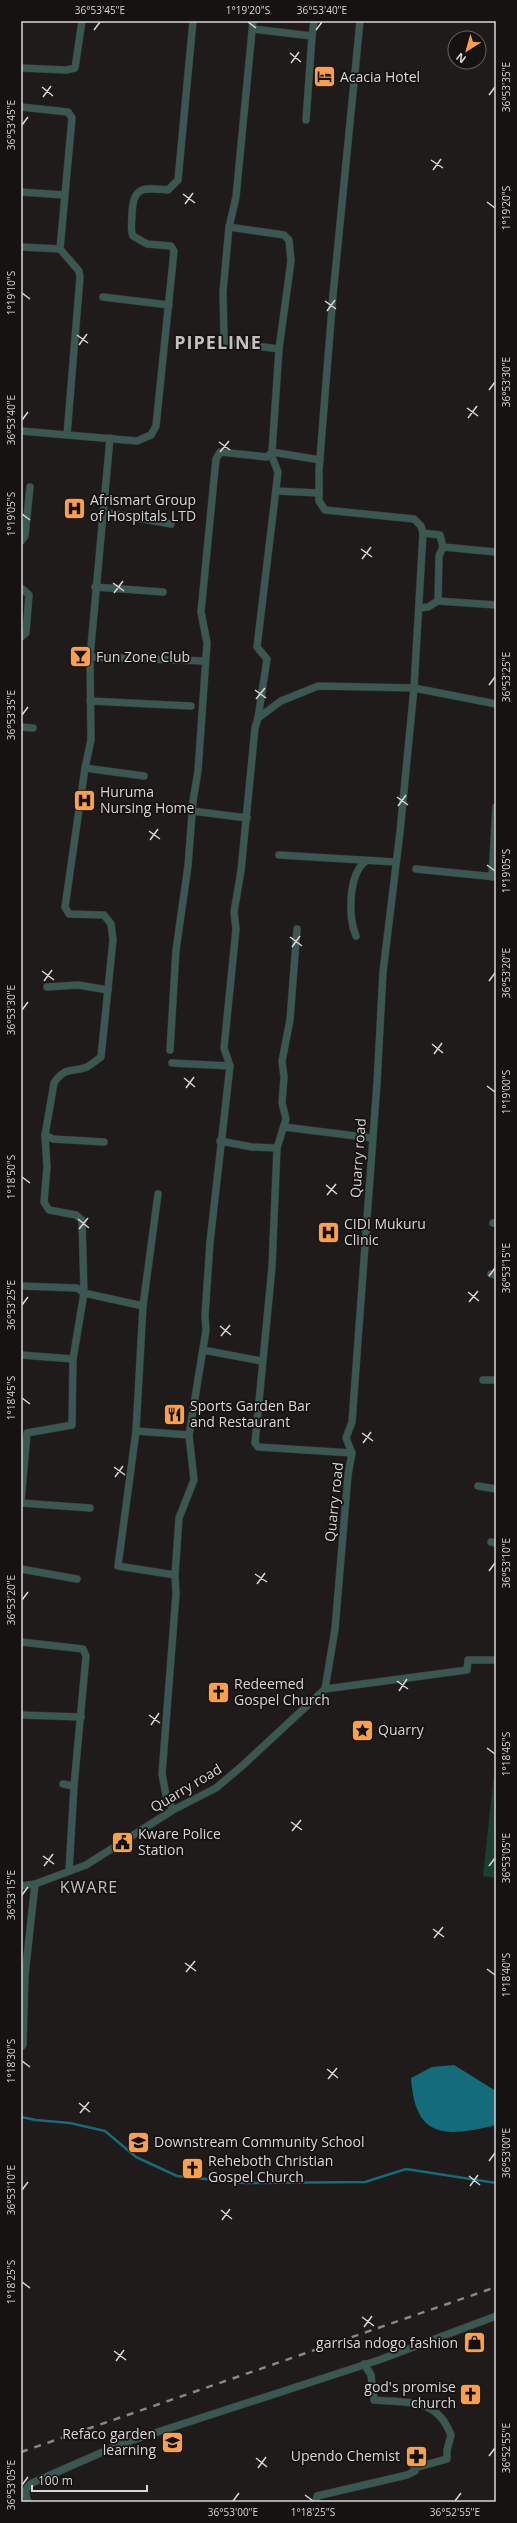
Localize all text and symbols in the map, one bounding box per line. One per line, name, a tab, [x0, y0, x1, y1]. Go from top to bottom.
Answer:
text: 36°53'45"E	[75, 3, 125, 17]
text: 1°19'20"S	[226, 3, 270, 17]
text: 36°53'40"E	[297, 3, 347, 17]
north arrow	[447, 30, 487, 70]
text: N	[453, 50, 469, 67]
text: 36°53'35"E	[499, 62, 513, 112]
hotel icon: Acacia Hotel	[312, 64, 338, 90]
place label: Acacia Hotel	[340, 67, 420, 86]
text: 36°53'45"E	[4, 100, 18, 150]
text: 1°19'20"S	[499, 186, 513, 230]
text: 1°19'10"S	[4, 271, 18, 315]
district label: PIPELINE	[174, 330, 262, 354]
text: 36°53'30"E	[499, 357, 513, 407]
text: 36°53'40"E	[4, 395, 18, 445]
place label: Afrismart Group of Hospitals LTD	[90, 490, 196, 525]
text: 1°19'05"S	[4, 492, 18, 536]
hospital icon: Afrismart Group of Hospitals LTD	[61, 495, 87, 521]
bar icon: Fun Zone Club	[67, 644, 93, 670]
place label: Fun Zone Club	[96, 647, 190, 666]
text: 36°53'25"E	[499, 652, 513, 702]
text: 36°53'35"E	[4, 690, 18, 740]
place label: Huruma Nursing Home	[100, 782, 195, 817]
hospital icon: Huruma Nursing Home	[72, 787, 98, 813]
text: 1°19'05"S	[499, 849, 513, 893]
text: 36°53'20"E	[499, 948, 513, 998]
text: 36°53'30"E	[4, 985, 18, 1035]
text: 1°19'00"S	[499, 1070, 513, 1114]
street label: Quarry road	[345, 1117, 370, 1198]
text: 1°18'50"S	[4, 1155, 18, 1199]
place label: CIDI Mukuru Clinic	[344, 1214, 426, 1249]
hospital icon: CIDI Mukuru Clinic	[316, 1219, 342, 1245]
text: 36°53'15"E	[499, 1243, 513, 1293]
text: 36°53'25"E	[4, 1280, 18, 1330]
text: 1°18'45"S	[4, 1376, 18, 1420]
place label: Sports Garden Bar and Restaurant	[190, 1396, 311, 1431]
restaurant icon: Sports Garden Bar and Restaurant	[162, 1401, 188, 1427]
street label: Quarry road	[320, 1461, 347, 1543]
text: 36°53'10"E	[499, 1538, 513, 1588]
text: 36°53'20"E	[4, 1575, 18, 1625]
place label: Redeemed Gospel Church	[234, 1674, 330, 1709]
church icon: Redeemed Gospel Church	[206, 1679, 232, 1705]
place icon: Quarry	[349, 1717, 375, 1743]
place label: Quarry	[378, 1720, 425, 1739]
text: 1°18'45"S	[499, 1732, 513, 1776]
street label: Quarry road	[147, 1759, 225, 1816]
place label: Kware Police Station	[138, 1824, 221, 1859]
public building icon: Kware Police Station	[109, 1829, 135, 1855]
text: 36°53'05"E	[499, 1833, 513, 1883]
text: 36°53'15"E	[4, 1870, 18, 1920]
district label: KWARE	[60, 1876, 118, 1898]
text: 1°18'40"S	[499, 1953, 513, 1997]
text: 1°18'30"S	[4, 2039, 18, 2083]
text: 36°53'00"E	[499, 2128, 513, 2178]
school or university icon: Downstream Community School	[126, 2129, 152, 2155]
place label: Downstream Community School	[154, 2132, 365, 2151]
place label: Reheboth Christian Gospel Church	[208, 2151, 333, 2186]
church icon: Reheboth Christian Gospel Church	[180, 2156, 206, 2182]
text: 36°53'10"E	[4, 2165, 18, 2215]
text: 1°18'25"S	[4, 2260, 18, 2304]
shop icon: garrisa ndogo fashion	[461, 2330, 487, 2356]
place label: garrisa ndogo fashion	[316, 2333, 458, 2352]
place label: god's promise church	[364, 2377, 456, 2412]
church icon: god's promise church	[458, 2382, 484, 2408]
text: 36°52'55"E	[499, 2423, 513, 2473]
place label: Refaco garden learning	[62, 2424, 156, 2459]
school or university icon: Refaco garden learning	[159, 2429, 185, 2455]
pharmacy icon: Upendo Chemist	[403, 2443, 429, 2469]
place label: Upendo Chemist	[291, 2446, 400, 2465]
text: 36°53'05"E	[4, 2460, 18, 2510]
scale bar	[32, 2467, 147, 2493]
text: 100 m	[38, 2472, 73, 2489]
text: 36°53'00"E	[208, 2505, 258, 2519]
text: 1°18'25"S	[291, 2505, 335, 2519]
text: 36°52'55"E	[430, 2505, 480, 2519]

